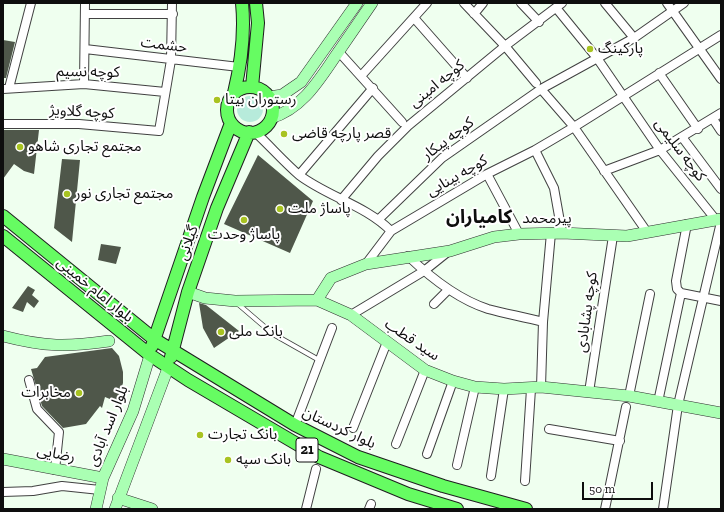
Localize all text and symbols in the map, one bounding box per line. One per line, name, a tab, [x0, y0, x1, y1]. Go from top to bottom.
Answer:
street label: حشمت	[140, 33, 188, 57]
place label: پارکینگ	[598, 40, 643, 58]
marker: پارکینگ	[585, 44, 595, 54]
street label: کوچه امینی	[406, 56, 468, 112]
street label: کوچه نسیم	[56, 62, 120, 82]
place label: رستوران بیتا	[225, 91, 296, 109]
marker: رستوران بیتا	[212, 95, 222, 105]
street label: کوچه گلاویژ	[49, 101, 115, 123]
street label: کوچه پیکار	[418, 114, 478, 164]
street label: کوچه سلیمی	[650, 115, 710, 185]
place label: قصر پارچه قاضی	[292, 125, 391, 143]
marker: قصر پارچه قاضی	[279, 129, 289, 139]
place label: مجتمع تجاری شاهو	[28, 138, 142, 156]
marker: مجتمع تجاری شاهو	[15, 142, 25, 152]
street label: کوچه بینایی	[423, 151, 491, 201]
place label: مجتمع تجاری نور	[75, 185, 173, 203]
marker: مجتمع تجاری نور	[62, 189, 72, 199]
place label: پاساژ ملت	[288, 200, 351, 218]
marker: پاساژ ملت	[275, 204, 285, 214]
district label: کامیاران	[446, 207, 512, 229]
street label: پیرمحمد	[522, 210, 572, 228]
marker: پاساژ وحدت	[239, 215, 249, 225]
street label: گیلانی	[174, 223, 202, 263]
place label: پاساژ وحدت	[208, 226, 280, 244]
street label: بلوار امام خمینی	[53, 253, 137, 327]
street label: کوچه پشابادی	[572, 270, 602, 354]
street label: سید قطب	[381, 315, 443, 365]
place label: بانک ملی	[229, 323, 283, 341]
marker: بانک ملی	[216, 327, 226, 337]
street label: بلوار اسد آبادی	[84, 383, 132, 469]
place label: مخابرات	[21, 384, 71, 402]
marker: مخابرات	[74, 388, 84, 398]
street label: بلوار کردستان	[299, 403, 379, 453]
place label: بانک تجارت	[208, 426, 277, 444]
marker: بانک تجارت	[195, 430, 205, 440]
road number: 21	[296, 438, 318, 462]
street label: رضایی	[35, 441, 77, 467]
place label: بانک سپه	[236, 451, 291, 469]
marker: بانک سپه	[223, 455, 233, 465]
scale bar	[584, 474, 655, 500]
text: 50 m	[589, 482, 615, 496]

